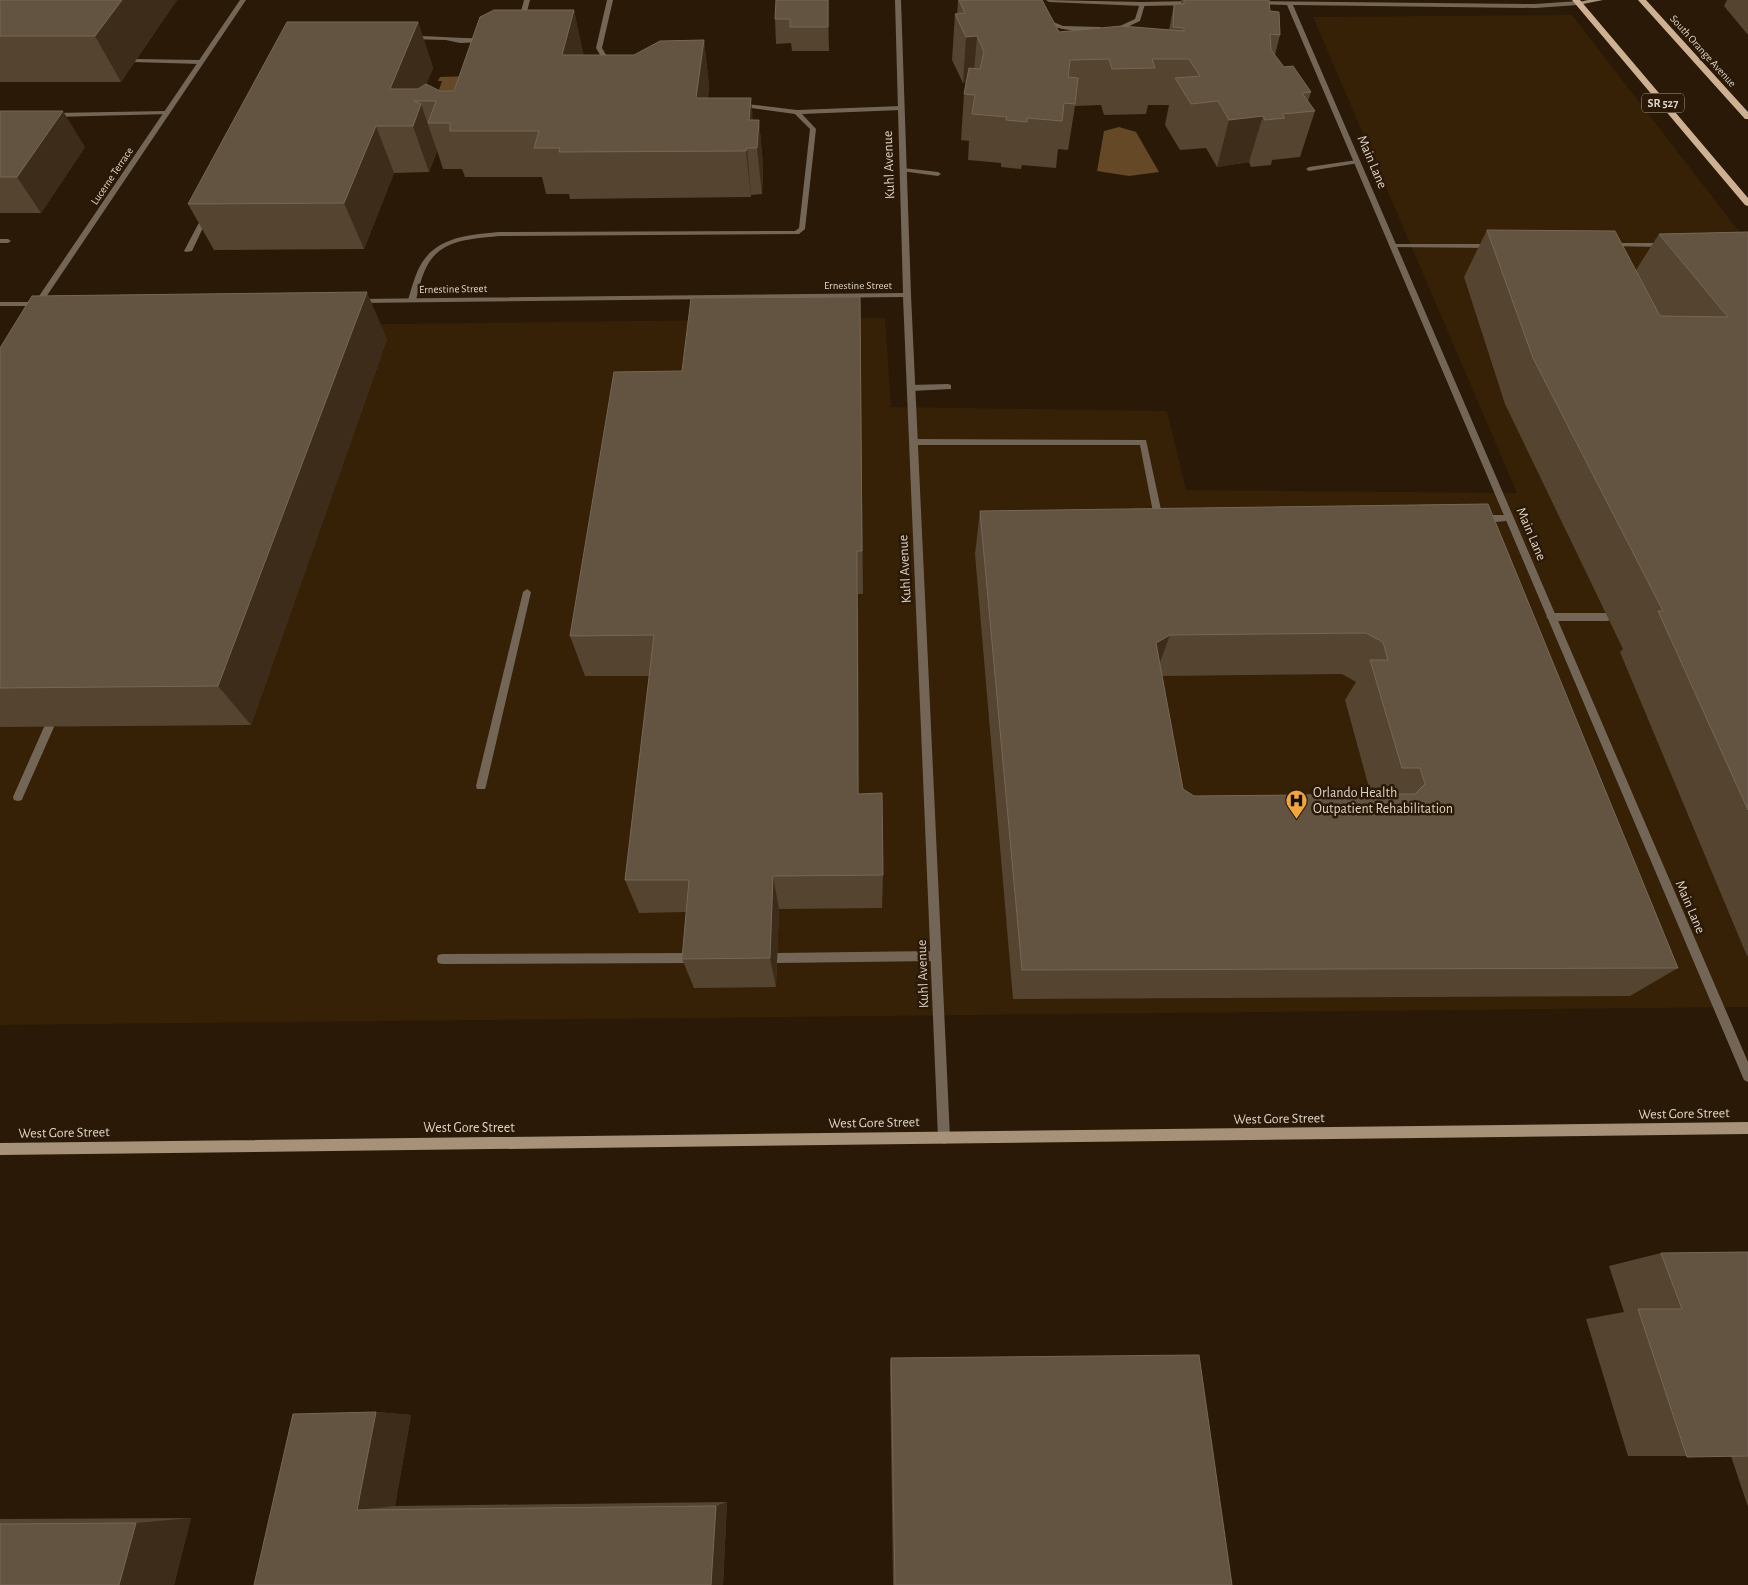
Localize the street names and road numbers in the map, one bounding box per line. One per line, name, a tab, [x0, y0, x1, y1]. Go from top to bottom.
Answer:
street label: South Orange Avenue	[1668, 13, 1738, 89]
road number: SR 527	[1642, 94, 1684, 112]
street label: Kuhl Avenue	[881, 131, 897, 199]
street label: Main Lane	[1355, 133, 1389, 191]
street label: Lucerne Terrace	[89, 145, 135, 207]
street label: Ernestine Street	[824, 280, 893, 291]
street label: Ernestine Street	[419, 283, 488, 295]
street label: Main Lane	[1514, 505, 1548, 563]
street label: Kuhl Avenue	[896, 534, 914, 604]
street label: Main Lane	[1673, 878, 1707, 936]
street label: Kuhl Avenue	[915, 940, 931, 1008]
street label: West Gore Street	[1638, 1106, 1730, 1122]
street label: West Gore Street	[1233, 1111, 1325, 1127]
street label: West Gore Street	[828, 1115, 920, 1131]
street label: West Gore Street	[423, 1121, 515, 1135]
street label: West Gore Street	[18, 1125, 110, 1141]

